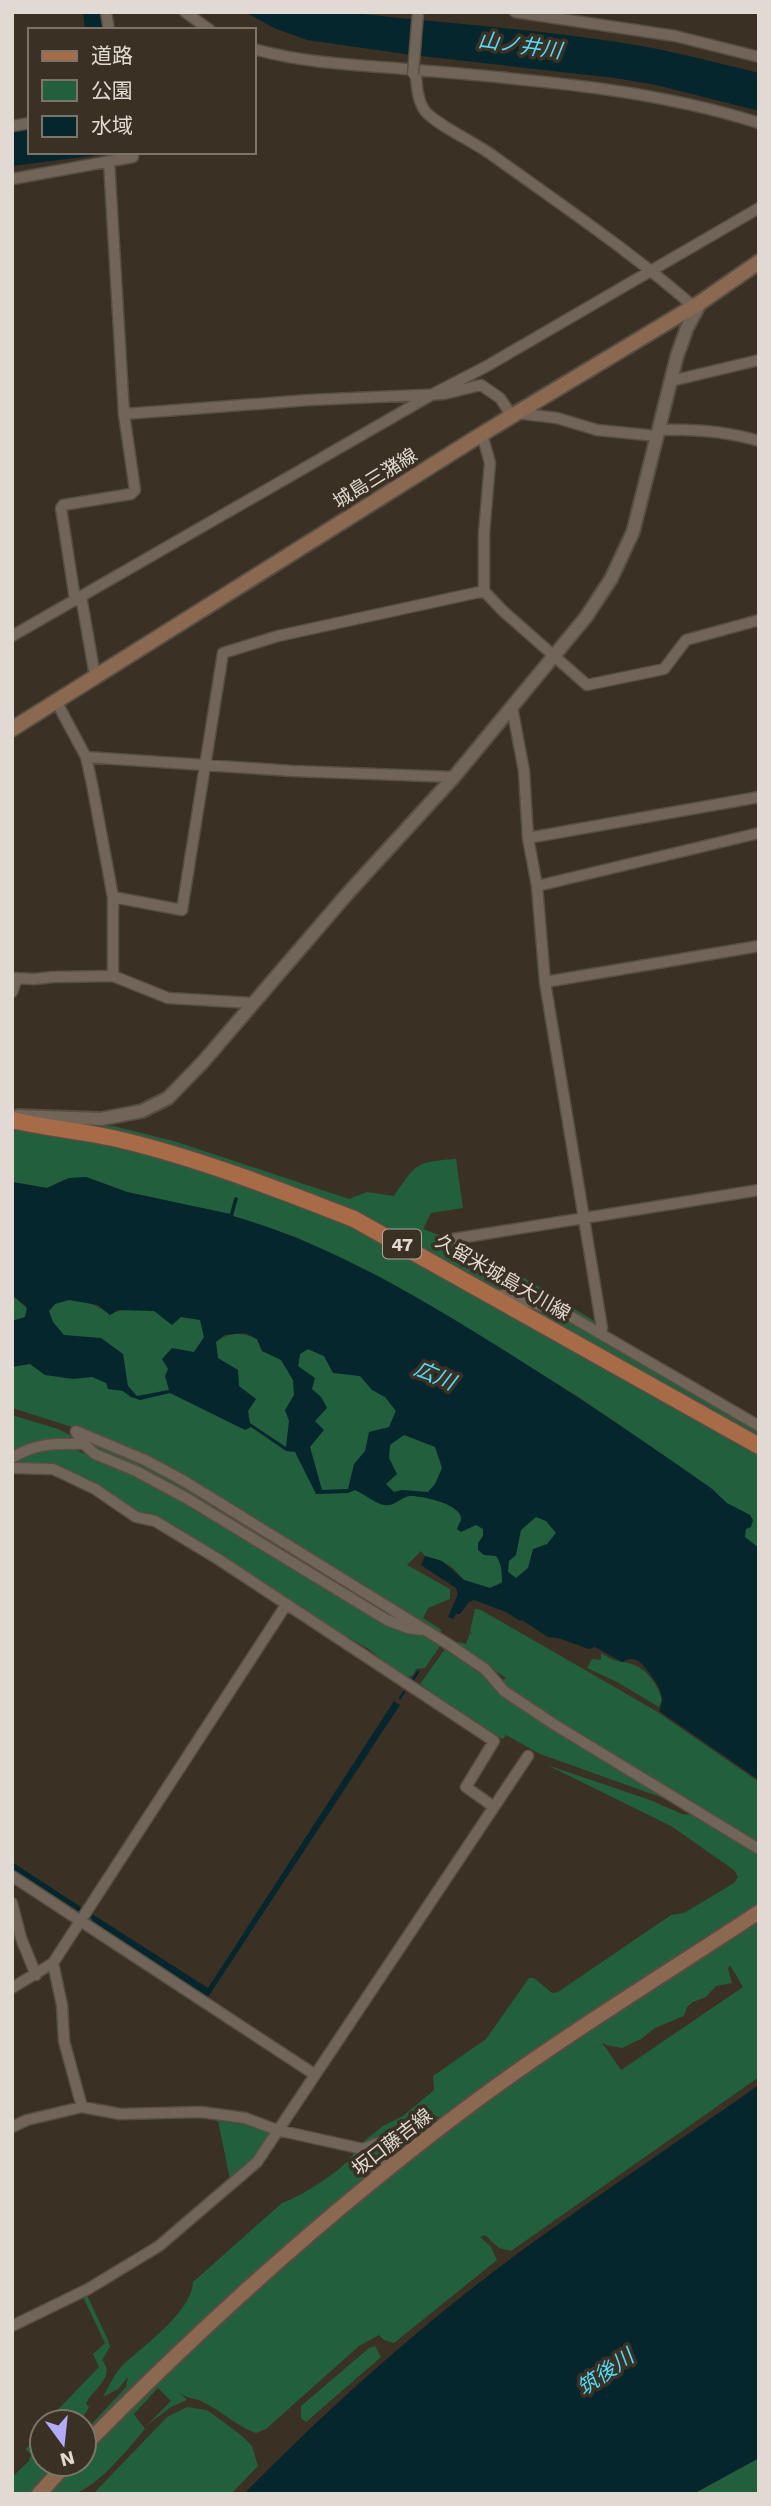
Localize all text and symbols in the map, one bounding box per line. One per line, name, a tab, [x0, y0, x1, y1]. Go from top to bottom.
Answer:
water label: 山ノ井川	[477, 27, 565, 64]
legend	[28, 28, 256, 154]
text: 道路	[91, 43, 133, 68]
text: 公園	[91, 78, 133, 103]
text: 水域	[91, 113, 133, 138]
street label: 城島三潴線	[329, 443, 421, 513]
street label: 久留米城島大川線	[431, 1229, 575, 1325]
road number: 47	[383, 1230, 421, 1259]
water label: 広川	[411, 1355, 461, 1395]
street label: 坂口藤吉線	[347, 2104, 437, 2180]
water label: 筑後川	[572, 2343, 640, 2400]
north arrow	[28, 2408, 98, 2478]
text: N	[57, 2446, 77, 2472]

